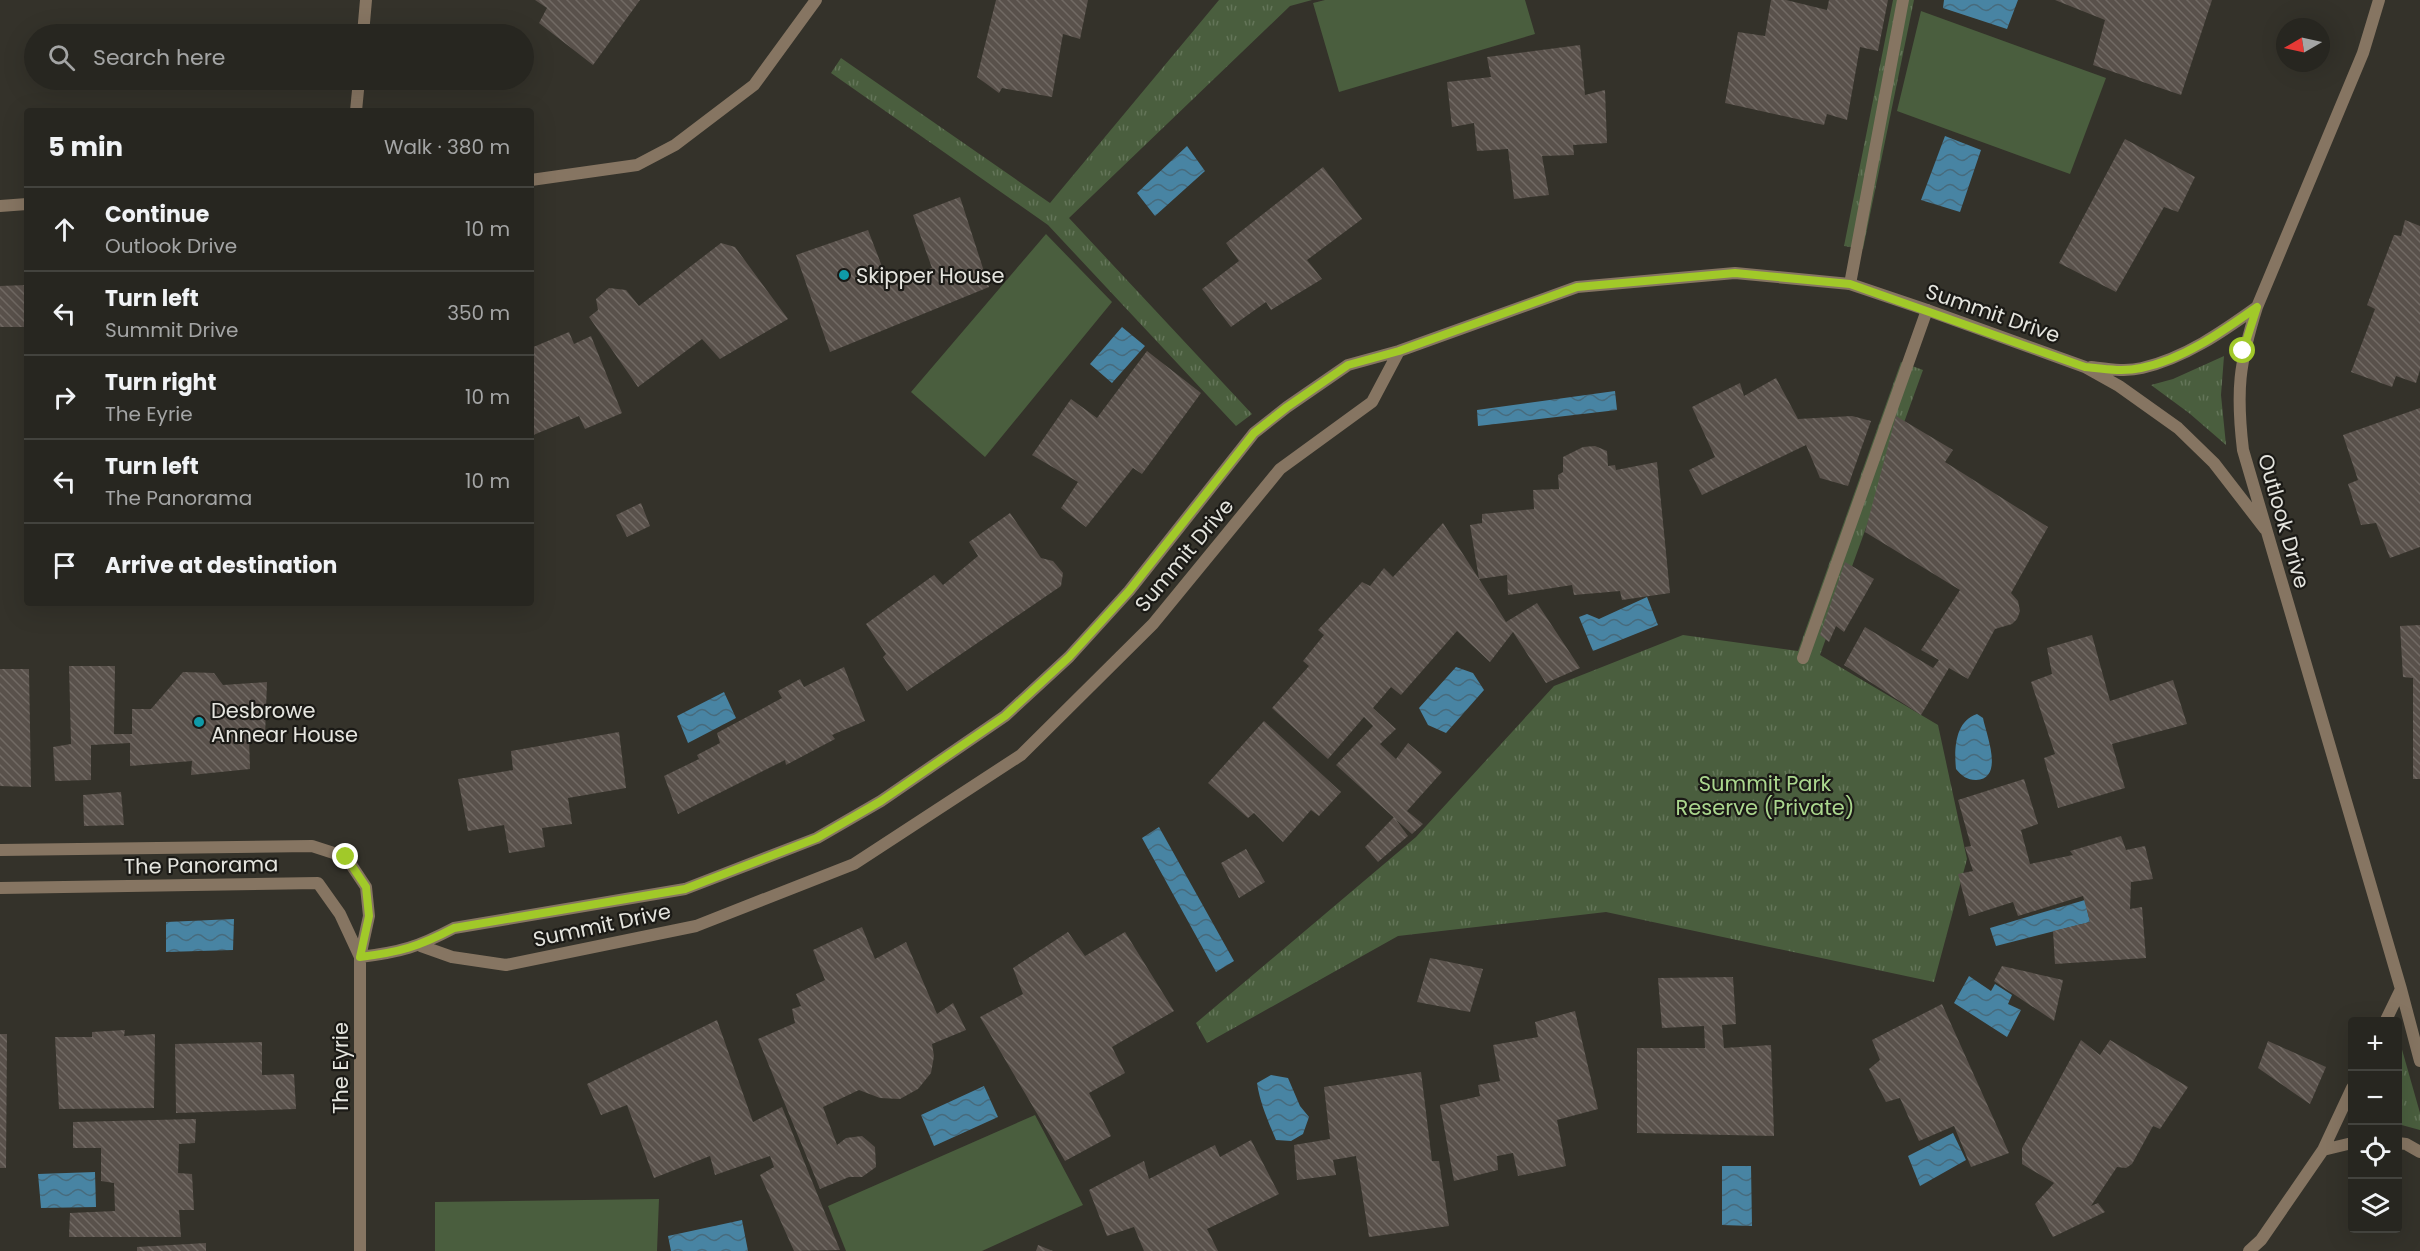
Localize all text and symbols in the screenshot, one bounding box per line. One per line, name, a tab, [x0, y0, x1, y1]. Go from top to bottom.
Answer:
north arrow	[2276, 18, 2330, 72]
search box	[24, 24, 534, 90]
icon: search	[45, 41, 78, 74]
text: Search here	[93, 42, 226, 73]
text: 5 min	[48, 129, 123, 165]
text: Walk · 380 m	[384, 133, 510, 161]
text: Continue	[105, 199, 209, 230]
icon: ahead	[48, 213, 81, 246]
text: 10 m	[465, 215, 510, 243]
text: Outlook Drive	[105, 232, 237, 260]
place label: Skipper House	[856, 261, 1005, 290]
marker: Skipper House	[837, 268, 851, 282]
street label: Summit Drive	[1922, 276, 2064, 350]
text: Turn left	[105, 283, 199, 314]
icon: left	[48, 297, 81, 330]
text: 350 m	[447, 299, 510, 327]
text: Summit Drive	[105, 316, 238, 344]
route start	[2229, 337, 2255, 363]
text: Turn right	[105, 367, 216, 398]
icon: right	[48, 381, 81, 414]
text: 10 m	[465, 383, 510, 411]
text: The Eyrie	[105, 400, 193, 428]
street label: Outlook Drive	[2251, 450, 2317, 592]
text: Turn left	[105, 451, 199, 482]
icon: left	[48, 465, 81, 498]
text: 10 m	[465, 467, 510, 495]
text: The Panorama	[105, 484, 252, 512]
street label: Summit Drive	[1128, 492, 1240, 618]
icon: arrive	[48, 549, 81, 582]
text: Arrive at destination	[105, 550, 337, 581]
place label: Desbrowe Annear House	[211, 696, 358, 749]
marker: Desbrowe Annear House	[192, 715, 206, 729]
park label: Summit Park Reserve (Private)	[1676, 769, 1854, 822]
route end	[332, 843, 358, 869]
street label: The Panorama	[123, 849, 279, 881]
street label: Summit Drive	[530, 896, 674, 954]
map controls	[2348, 1017, 2402, 1233]
button: +	[2348, 1017, 2402, 1071]
street label: The Eyrie	[326, 1022, 355, 1114]
button: −	[2348, 1071, 2402, 1125]
button: locate	[2348, 1125, 2402, 1179]
button: layers	[2348, 1179, 2402, 1233]

